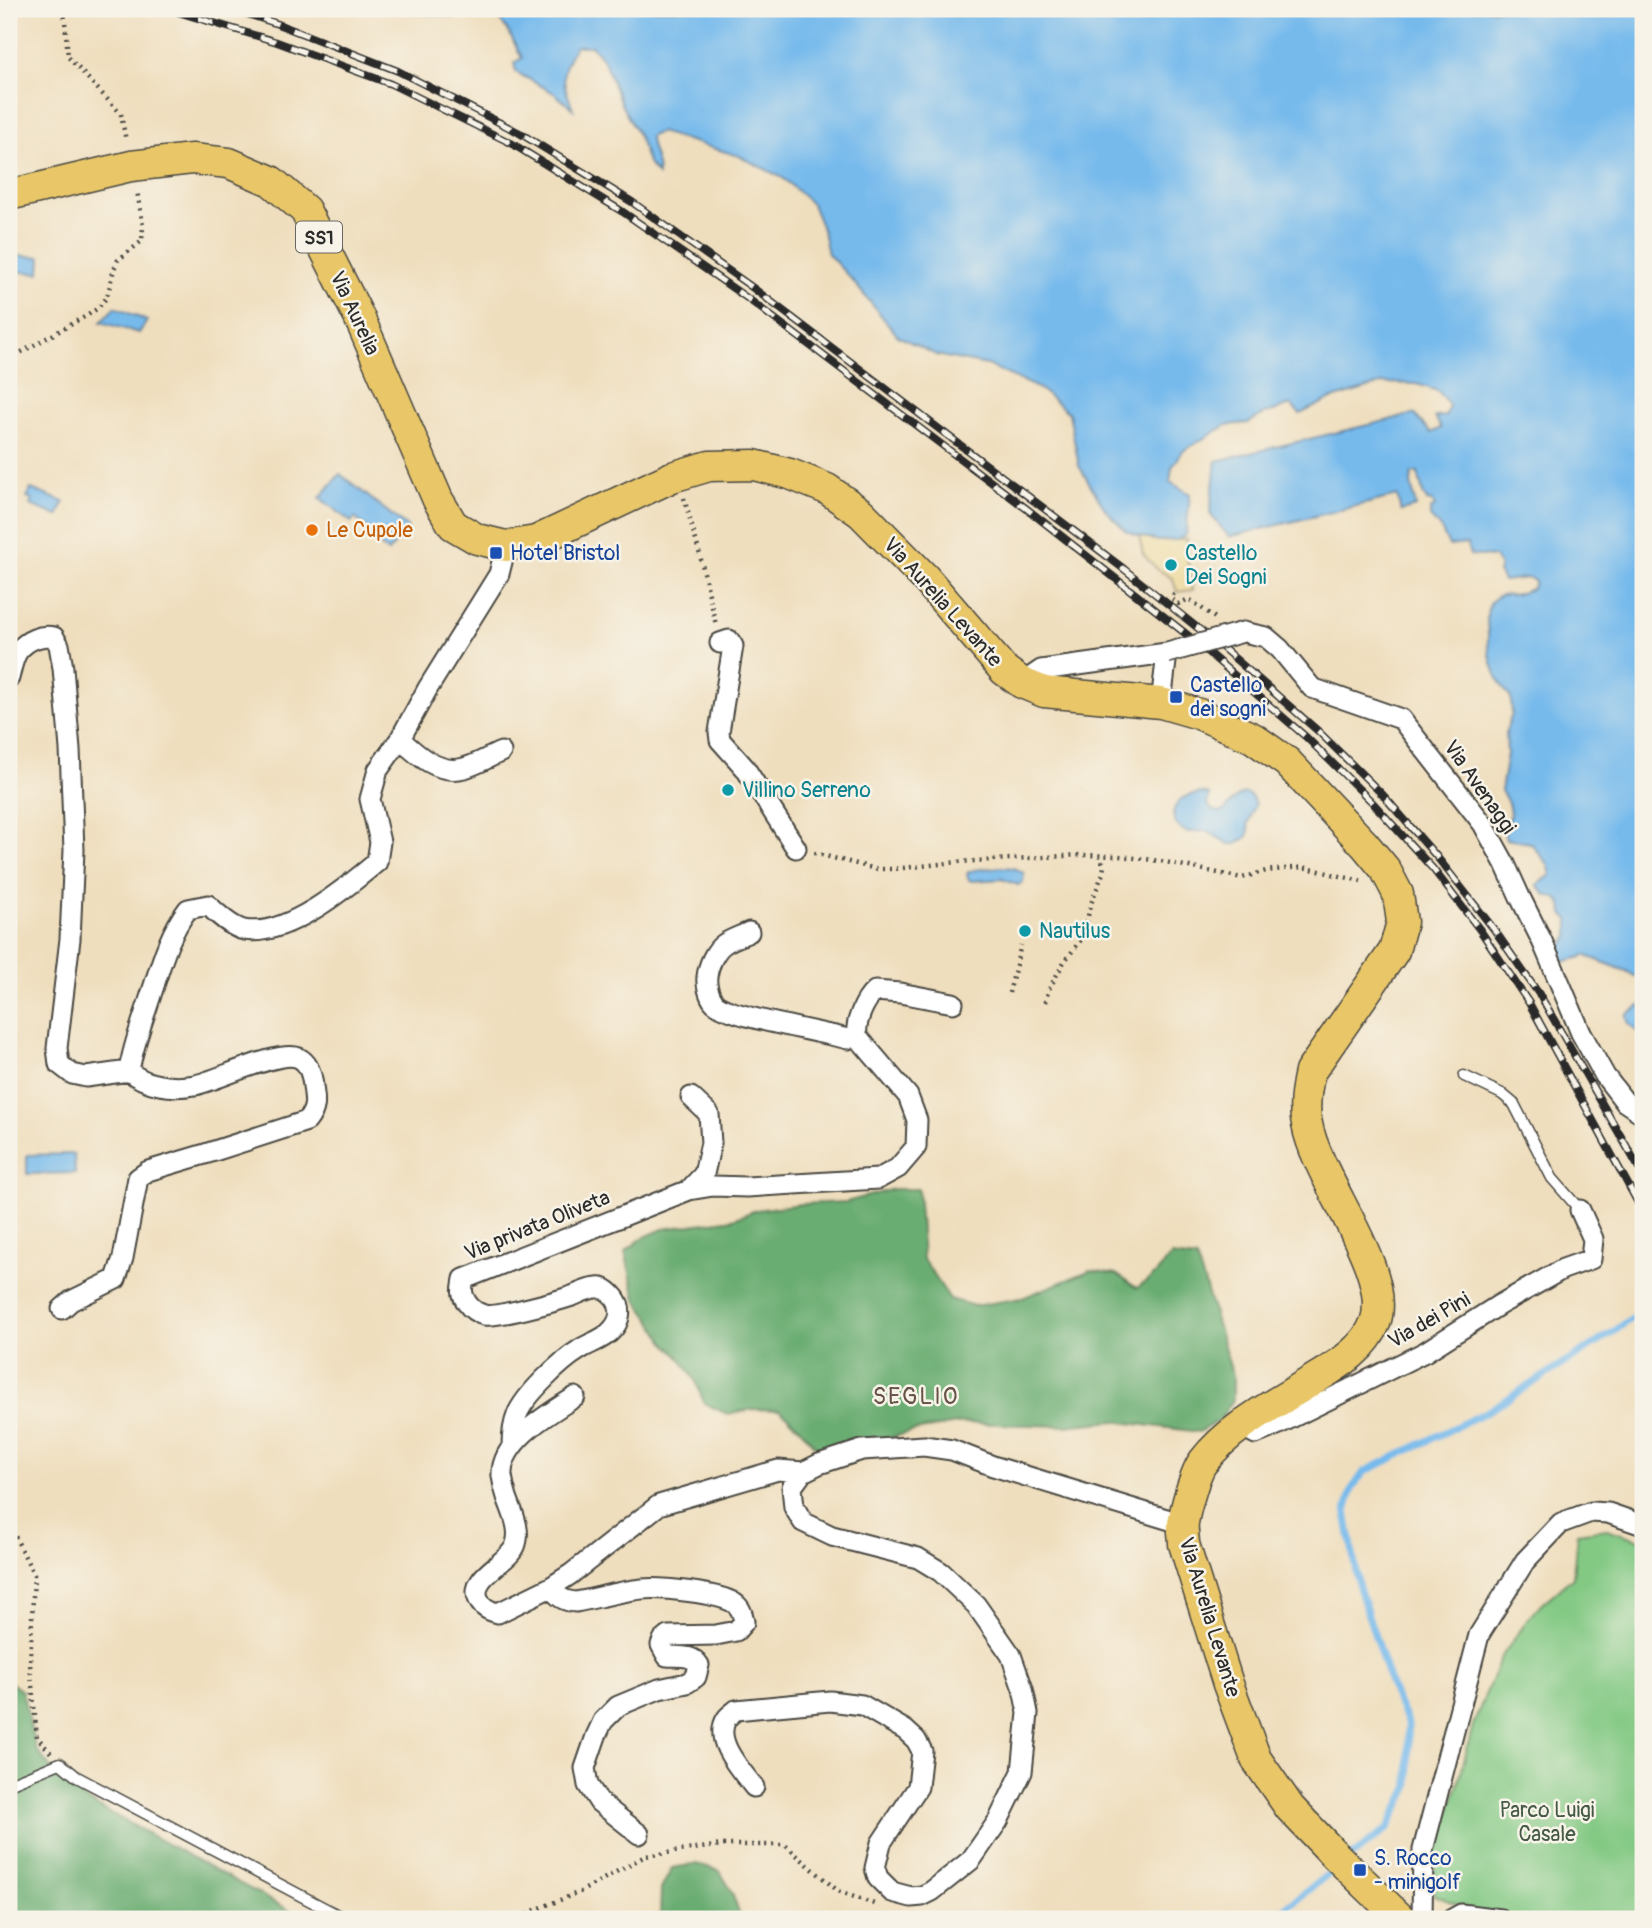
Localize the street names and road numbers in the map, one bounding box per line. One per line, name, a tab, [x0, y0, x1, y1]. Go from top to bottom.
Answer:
road number: SS1	[296, 221, 342, 252]
street label: Via Aurelia	[323, 267, 386, 360]
street label: Via Aurelia Levante	[877, 532, 1009, 673]
street label: Via Avenaggi	[1437, 735, 1522, 840]
street label: Via privata Oliveta	[460, 1184, 614, 1267]
street label: Via dei Pini	[1383, 1286, 1475, 1355]
street label: Via Aurelia Levante	[1172, 1534, 1247, 1701]

